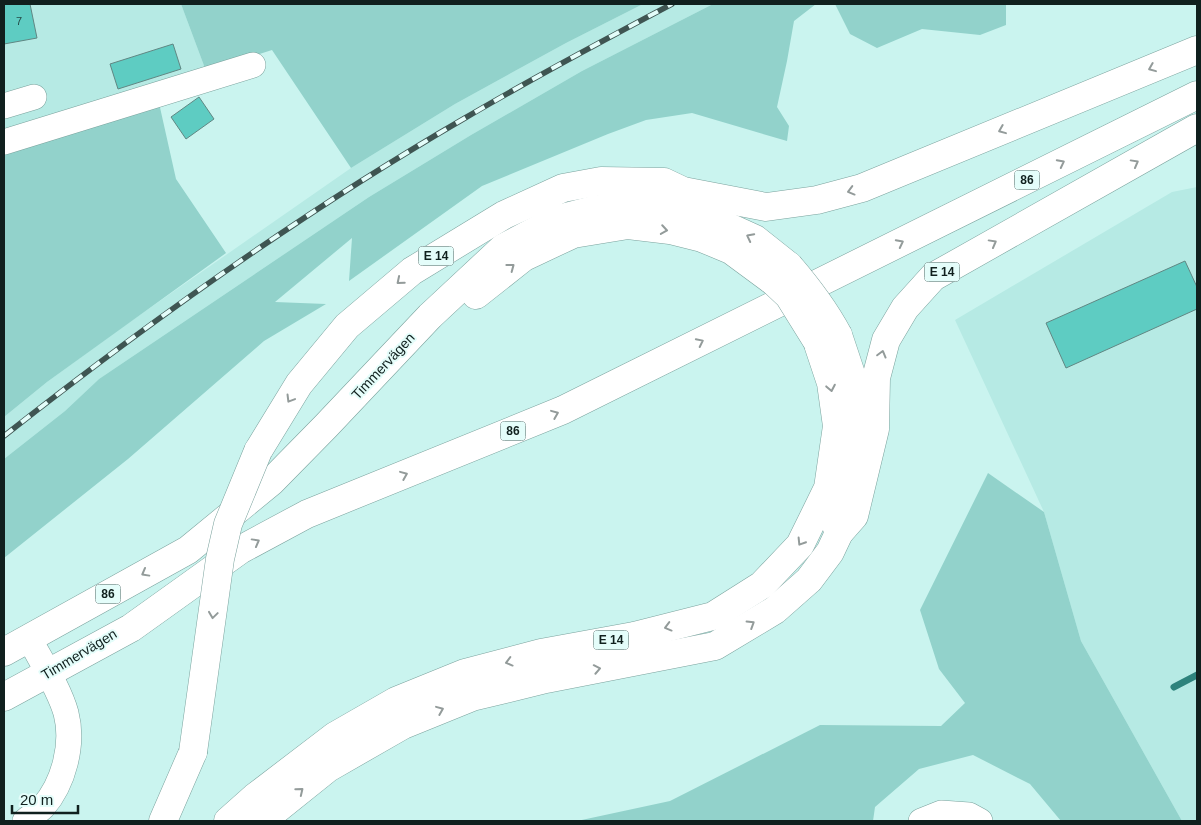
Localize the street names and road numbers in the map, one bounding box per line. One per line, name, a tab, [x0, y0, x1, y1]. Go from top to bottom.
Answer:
road number: 86	[1014, 170, 1040, 190]
road number: E 14	[418, 247, 454, 266]
road number: E 14	[924, 262, 960, 282]
street label: Timmervägen	[348, 329, 418, 403]
road number: 86	[500, 422, 526, 441]
road number: 86	[96, 584, 120, 604]
street label: Timmervägen	[38, 625, 120, 683]
road number: E 14	[594, 630, 628, 650]

